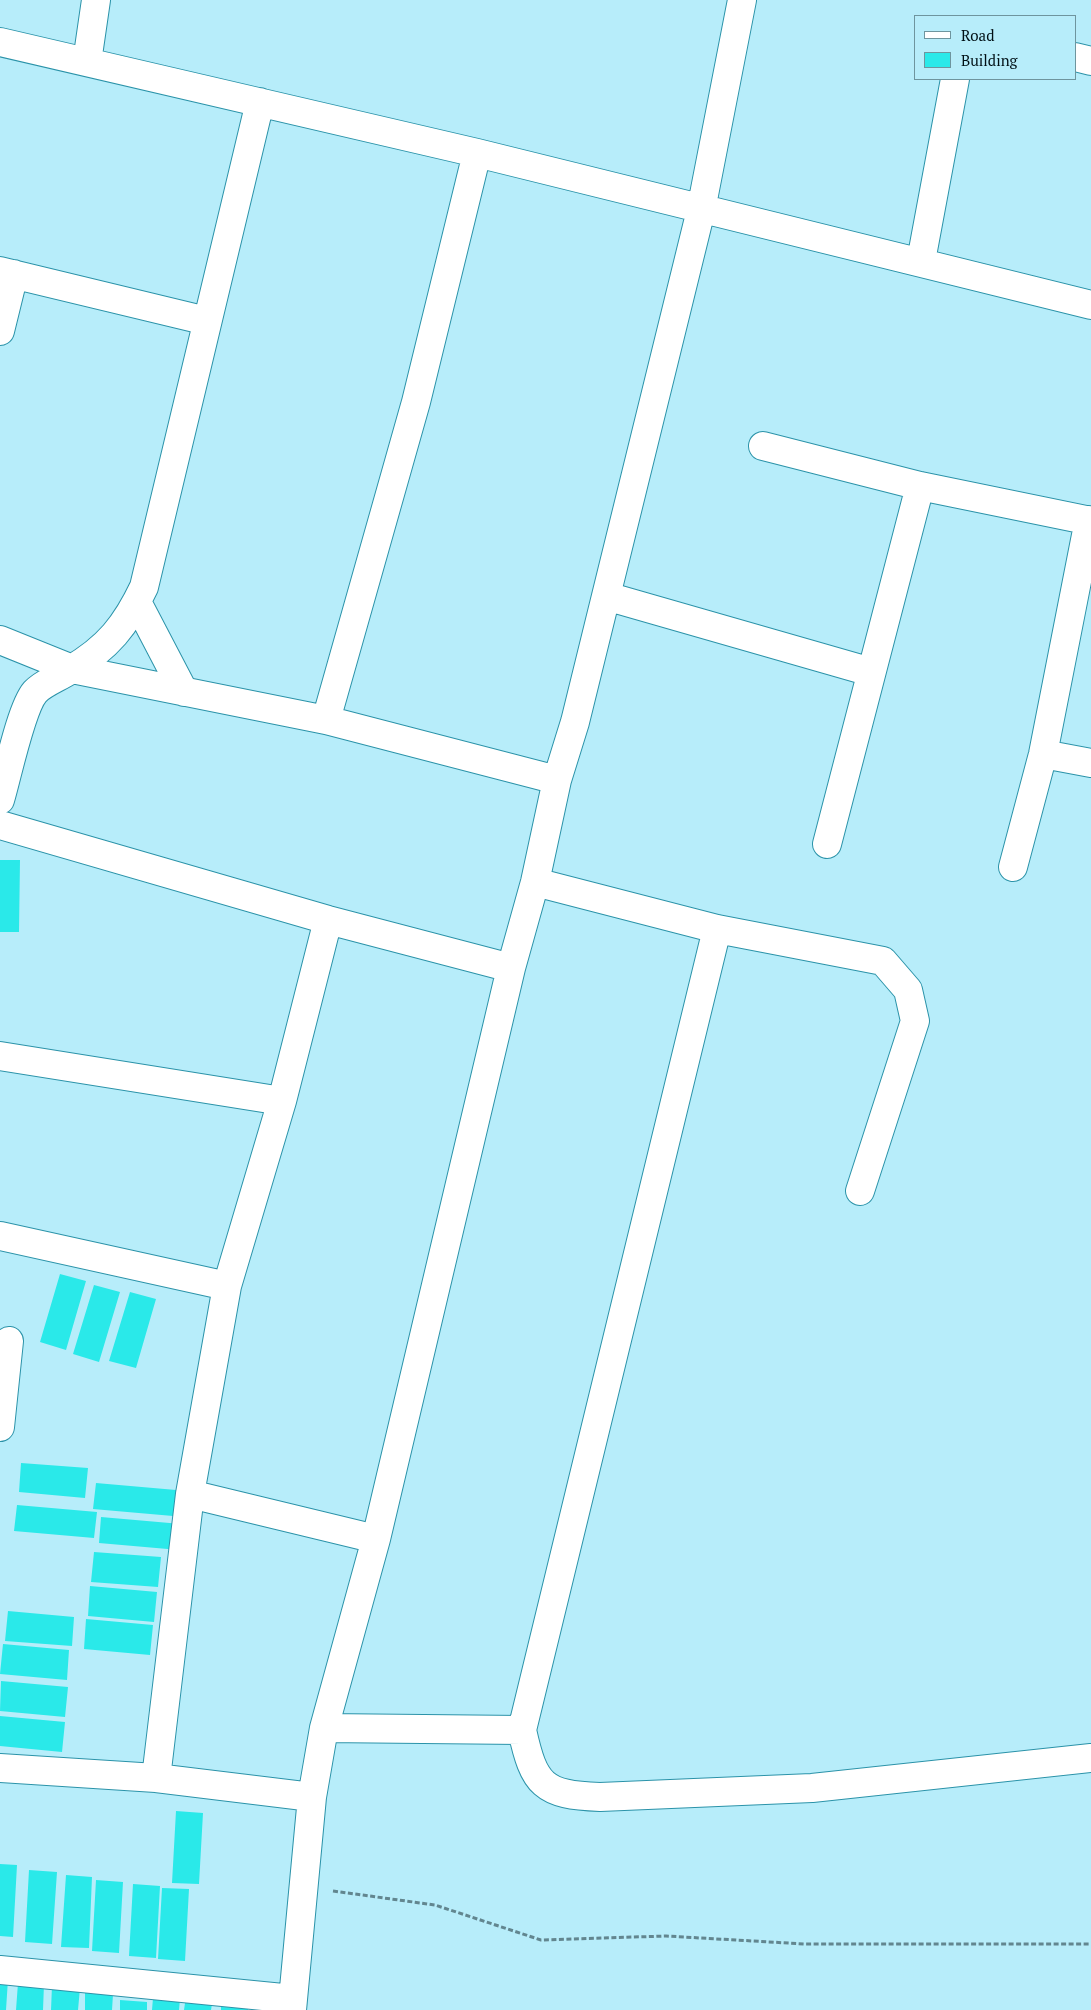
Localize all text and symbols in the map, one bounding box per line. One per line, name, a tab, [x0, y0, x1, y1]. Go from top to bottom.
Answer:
legend	[914, 15, 1076, 80]
text: Road	[961, 25, 994, 45]
text: Building	[961, 50, 1018, 70]

